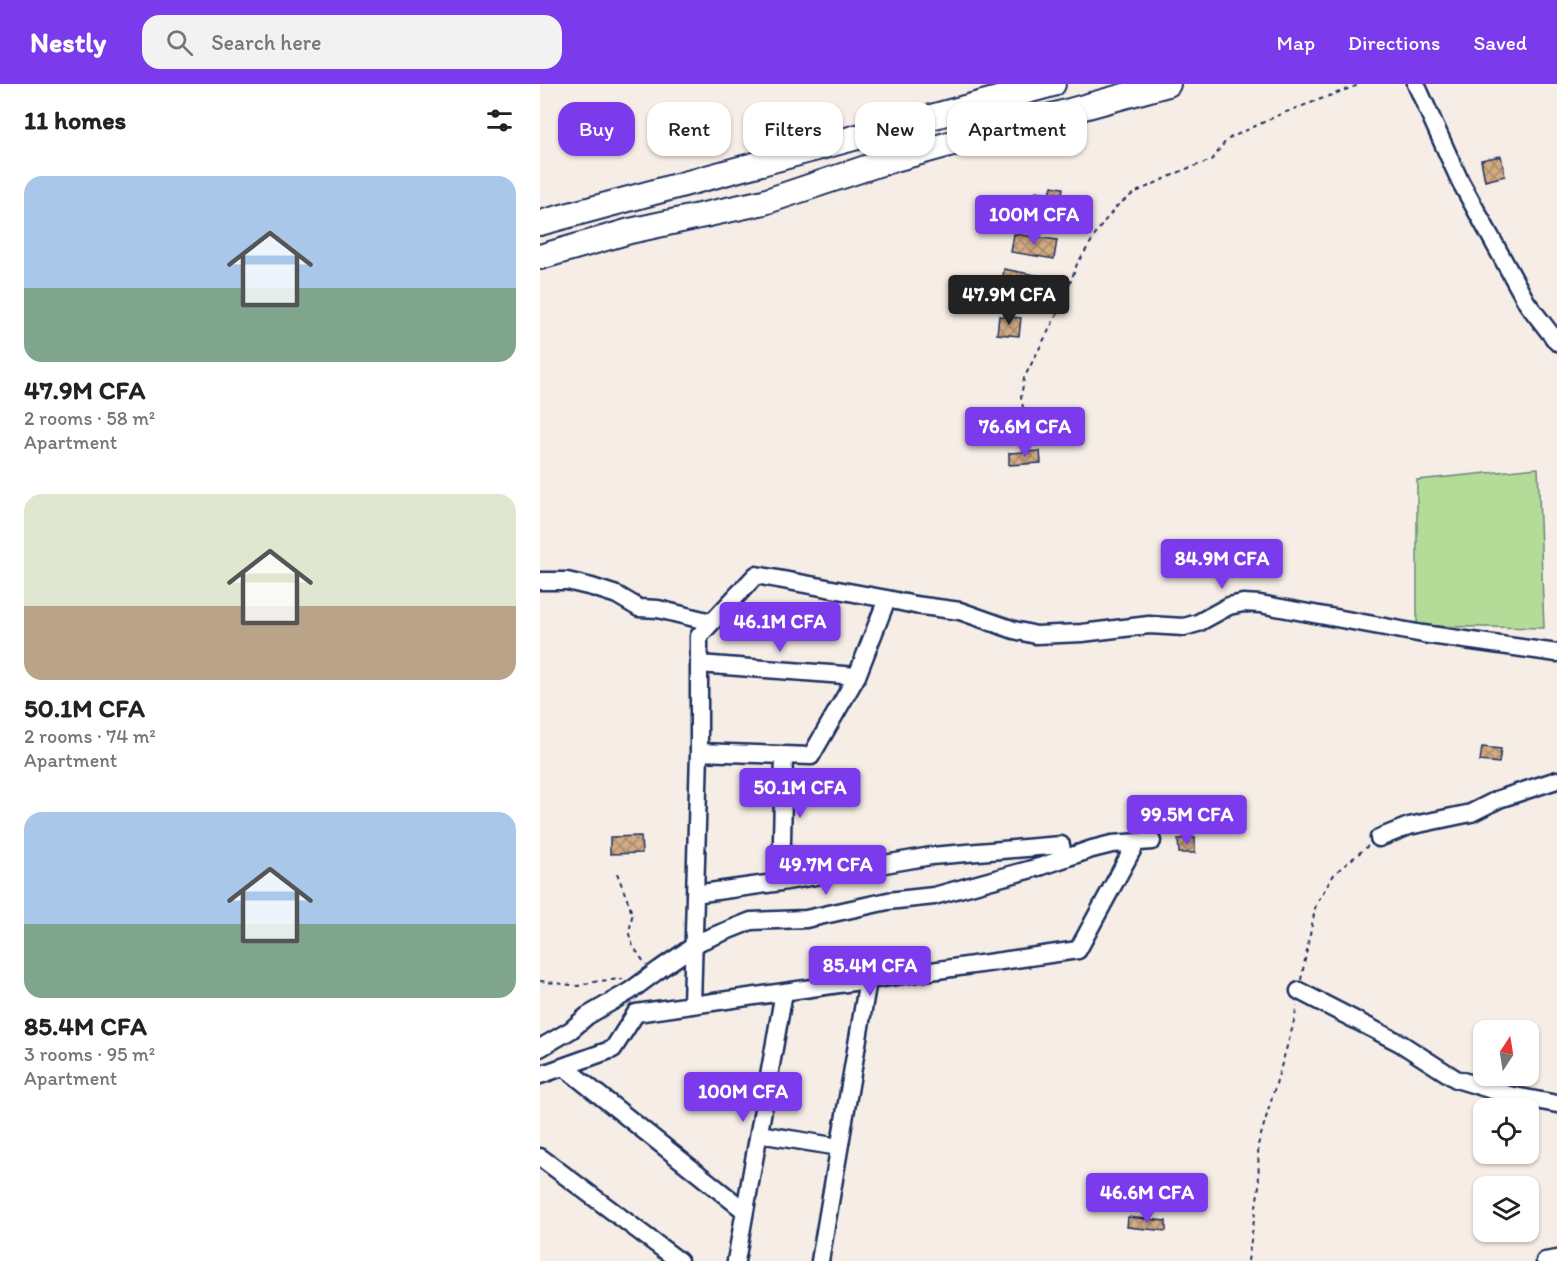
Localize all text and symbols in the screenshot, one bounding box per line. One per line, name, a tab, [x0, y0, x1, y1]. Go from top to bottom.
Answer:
search box	[142, 15, 562, 69]
text: Nestly	[30, 25, 106, 59]
icon: search	[163, 26, 196, 59]
text: Search here	[211, 29, 322, 56]
text: Map	[1277, 30, 1315, 55]
text: Directions	[1348, 30, 1440, 55]
text: Saved	[1473, 30, 1527, 55]
chip: Buy	[558, 102, 635, 156]
chip: Rent	[647, 102, 731, 156]
chip: Filters	[743, 102, 843, 156]
chip: New	[855, 102, 935, 156]
chip: Apartment	[947, 102, 1087, 156]
text: 11 homes	[24, 104, 126, 136]
icon: filters	[483, 104, 516, 137]
pin: 100M CFA	[972, 195, 1096, 246]
text: 100M CFA	[989, 202, 1079, 226]
icon: home	[216, 215, 324, 323]
pin: 47.9M CFA	[940, 275, 1078, 326]
text: 47.9M CFA	[962, 282, 1056, 306]
text: 47.9M CFA	[24, 374, 145, 406]
text: 2 rooms · 58 m²	[24, 406, 155, 430]
pin: 76.6M CFA	[956, 407, 1094, 458]
text: 76.6M CFA	[979, 414, 1071, 438]
text: Apartment	[24, 430, 117, 454]
icon: home	[216, 533, 324, 641]
pin: 84.9M CFA	[1153, 539, 1291, 590]
text: 84.9M CFA	[1175, 546, 1269, 570]
pin: 46.1M CFA	[711, 602, 849, 653]
text: 46.1M CFA	[734, 609, 826, 633]
text: 50.1M CFA	[24, 692, 145, 724]
text: 2 rooms · 74 m²	[24, 724, 156, 748]
text: Apartment	[24, 748, 117, 772]
pin: 50.1M CFA	[731, 768, 869, 819]
text: 50.1M CFA	[753, 775, 847, 799]
pin: 99.5M CFA	[1118, 795, 1256, 846]
text: 99.5M CFA	[1141, 802, 1233, 826]
pin: 49.7M CFA	[757, 845, 895, 896]
icon: home	[216, 851, 324, 959]
text: 49.7M CFA	[779, 852, 873, 876]
pin: 85.4M CFA	[801, 946, 939, 997]
text: 85.4M CFA	[823, 953, 917, 977]
text: 85.4M CFA	[24, 1010, 147, 1042]
north arrow	[1473, 1020, 1539, 1086]
map controls	[1473, 1020, 1539, 1242]
text: 3 rooms · 95 m²	[24, 1042, 155, 1066]
text: Apartment	[24, 1066, 117, 1090]
pin: 100M CFA	[681, 1072, 805, 1123]
text: 100M CFA	[698, 1079, 788, 1103]
button: locate	[1473, 1098, 1539, 1164]
pin: 46.6M CFA	[1078, 1173, 1216, 1224]
button: layers	[1473, 1176, 1539, 1242]
text: 46.6M CFA	[1100, 1180, 1194, 1204]

